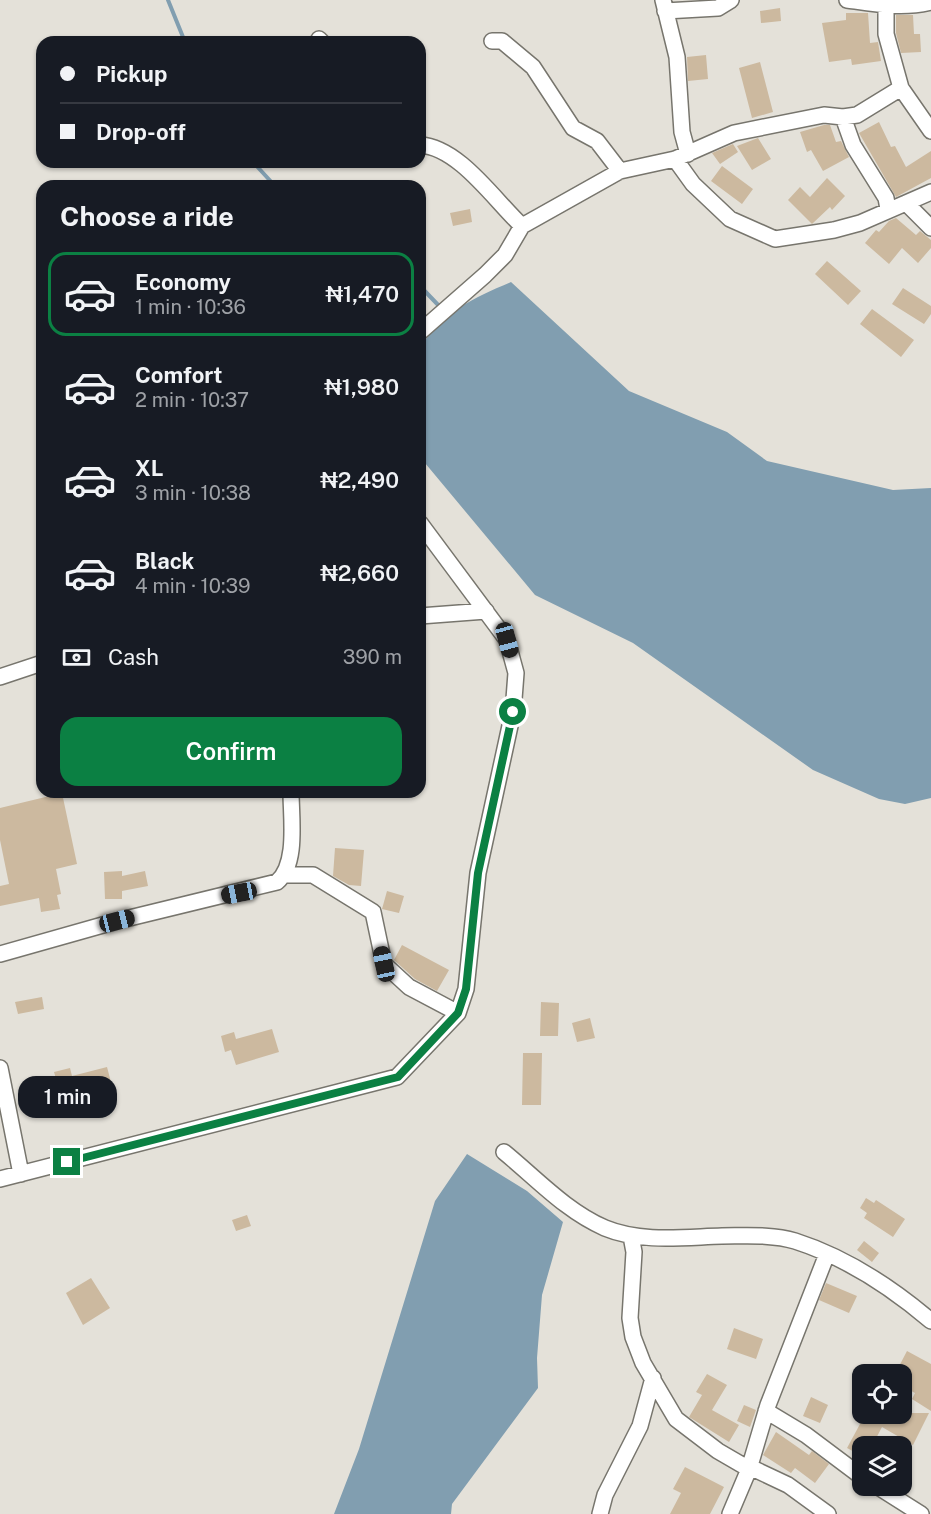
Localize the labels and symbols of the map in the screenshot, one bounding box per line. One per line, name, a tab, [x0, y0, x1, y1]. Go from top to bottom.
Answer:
car	[494, 620, 520, 660]
route start	[499, 698, 526, 725]
car	[220, 881, 258, 905]
car	[97, 908, 137, 934]
car	[371, 945, 397, 983]
callout: 1 min	[17, 1075, 116, 1117]
route end	[53, 1148, 80, 1175]

